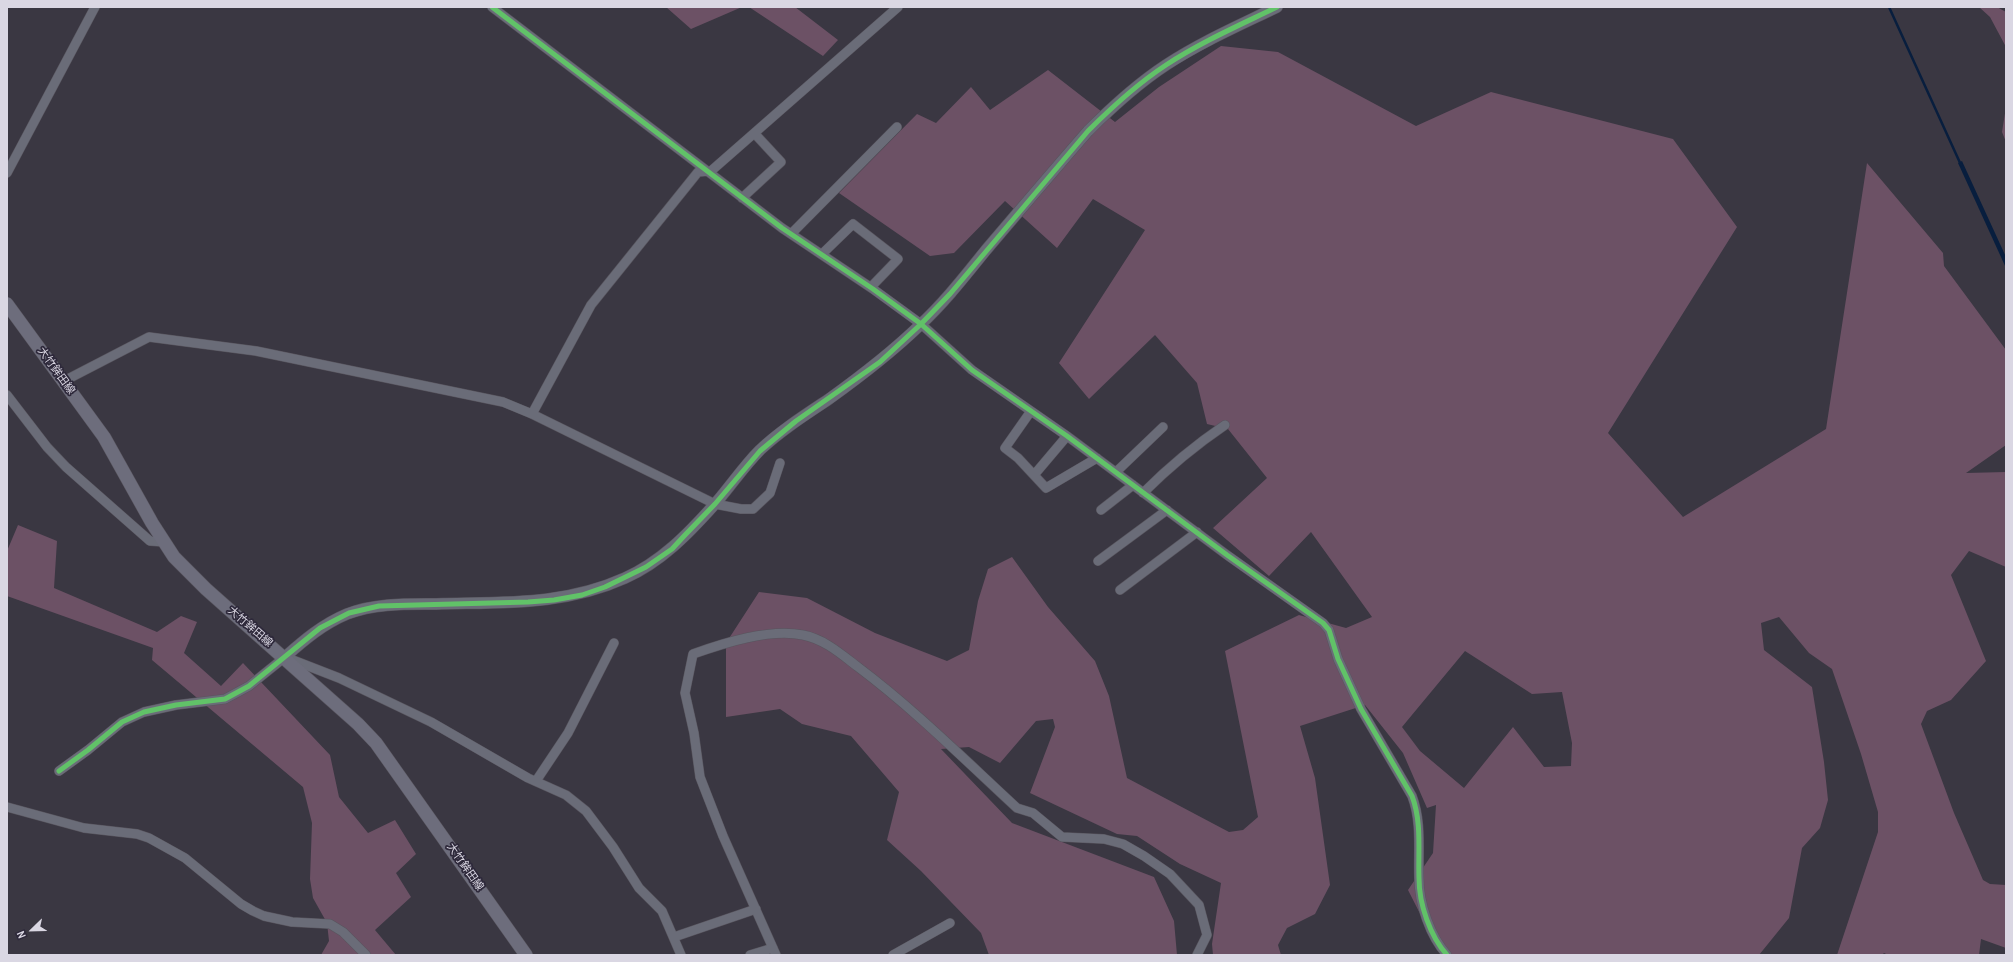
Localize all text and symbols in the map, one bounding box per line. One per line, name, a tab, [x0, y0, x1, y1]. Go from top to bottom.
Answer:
street label: 大竹鉾田線	[34, 345, 78, 397]
street label: 大竹鉾田線	[225, 604, 275, 650]
street label: 大竹鉾田線	[444, 841, 486, 893]
north arrow	[12, 910, 52, 950]
text: N	[13, 929, 29, 940]

